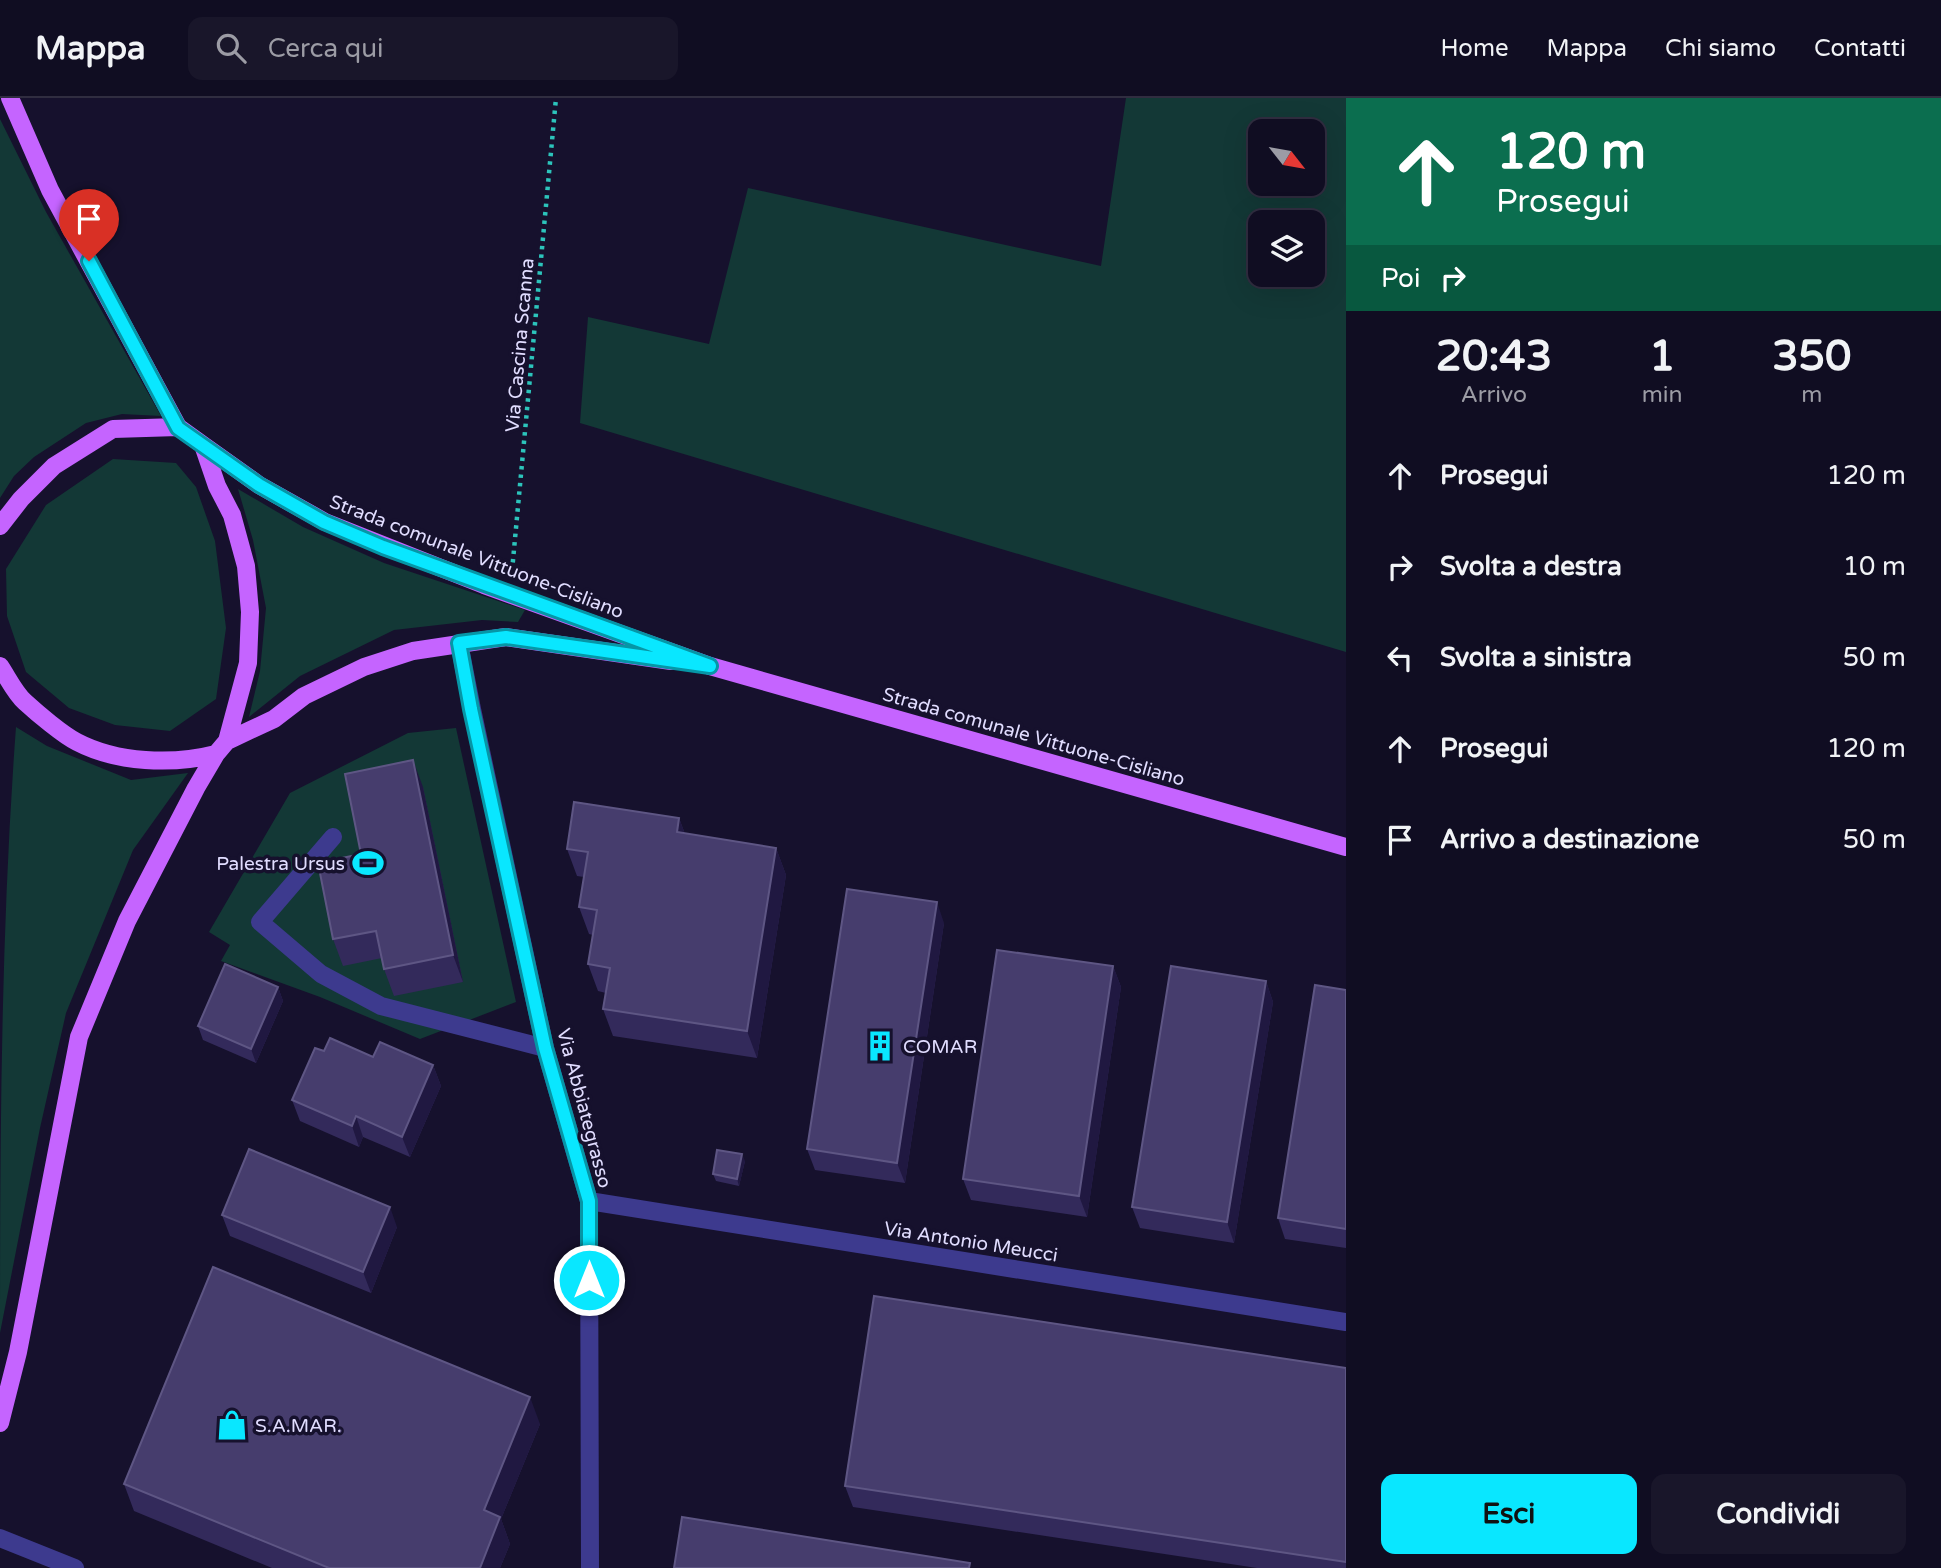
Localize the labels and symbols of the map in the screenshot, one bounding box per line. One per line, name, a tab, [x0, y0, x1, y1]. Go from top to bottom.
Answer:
north arrow	[1248, 119, 1325, 196]
pin	[59, 189, 119, 261]
street label: Via Cascina Scanna	[501, 257, 539, 433]
street label: Strada comunale Vittuone-Cisliano	[327, 491, 627, 623]
street label: Strada comunale Vittuone-Cisliano	[880, 683, 1187, 791]
sports icon: Palestra Ursus	[351, 846, 385, 880]
place label: Palestra Ursus	[216, 853, 345, 875]
street label: Via Abbiategrasso	[552, 1026, 616, 1190]
building icon: COMAR	[863, 1029, 897, 1063]
place label: COMAR	[903, 1036, 977, 1058]
street label: Via Antonio Meucci	[882, 1217, 1059, 1267]
position arrow	[552, 1243, 626, 1317]
shop icon: S.A.MAR.	[215, 1408, 249, 1442]
place label: S.A.MAR.	[255, 1415, 342, 1437]

